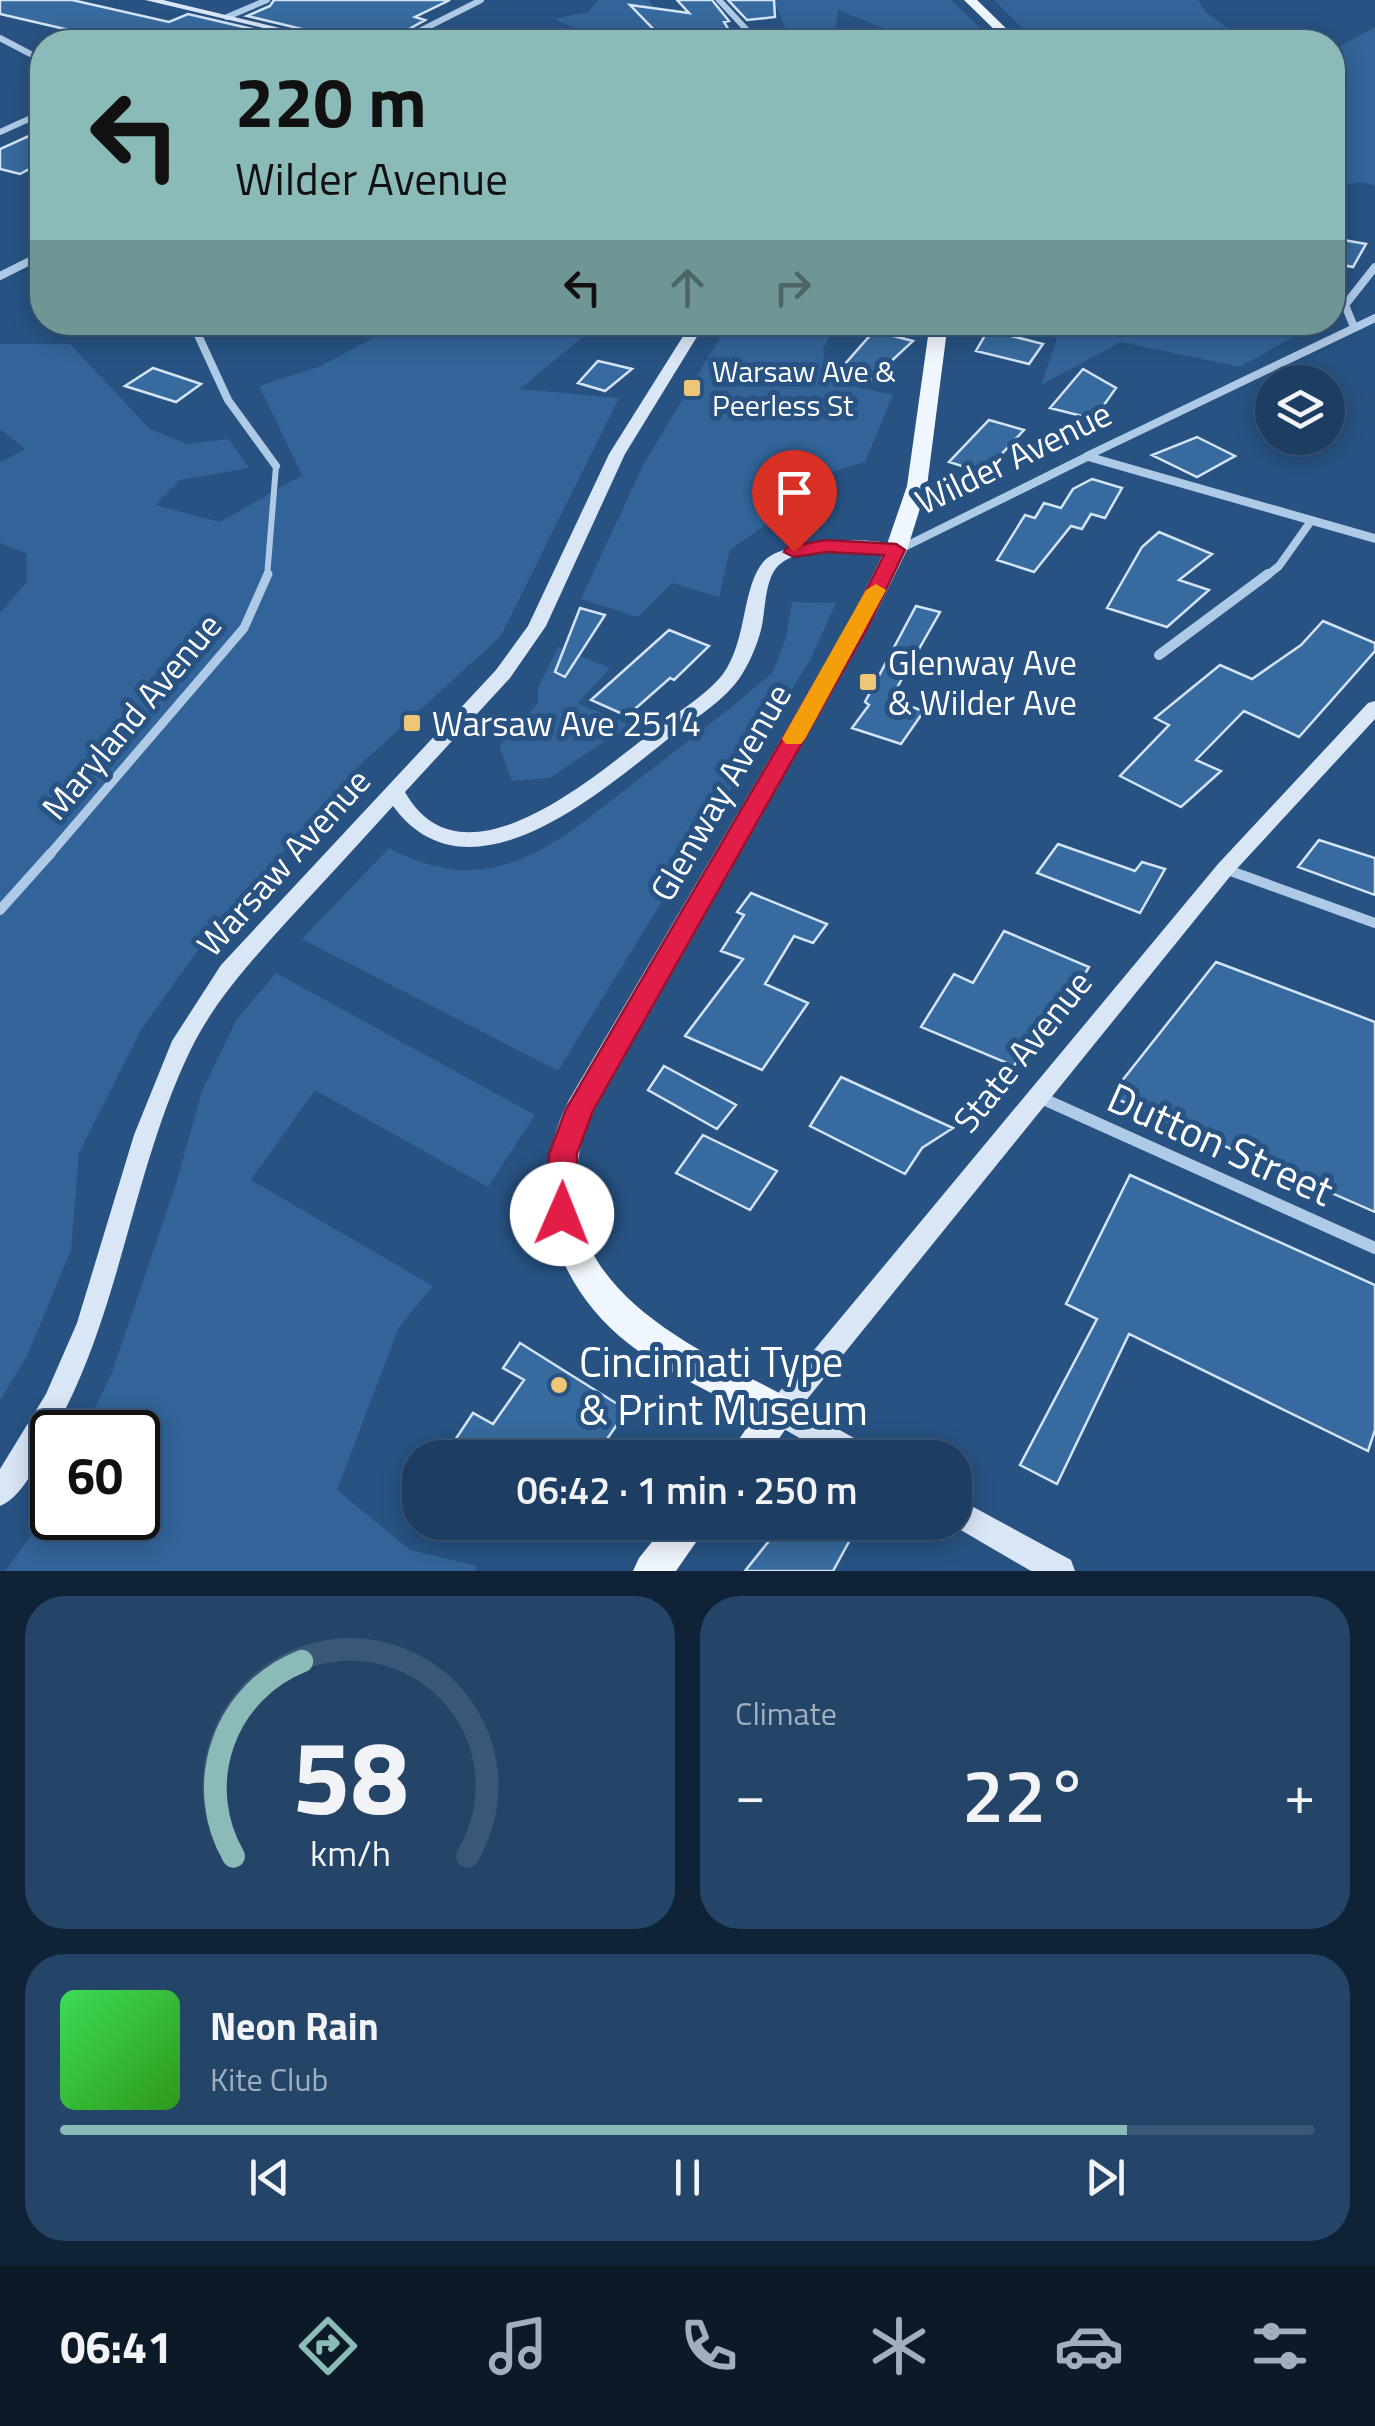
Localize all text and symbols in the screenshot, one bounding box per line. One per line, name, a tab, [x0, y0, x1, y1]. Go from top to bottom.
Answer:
text: 220 m	[235, 48, 427, 154]
icon: left	[70, 70, 200, 200]
text: Wilder Avenue	[235, 144, 508, 212]
icon: left	[555, 260, 610, 315]
icon: ahead	[660, 260, 715, 315]
icon: right	[765, 260, 820, 315]
place label: Warsaw Ave & Peerless St	[712, 348, 896, 428]
map controls	[1255, 365, 1345, 455]
button: layers	[1255, 365, 1345, 455]
marker: Warsaw Ave & Peerless St	[681, 377, 703, 399]
street label: Wilder Avenue	[906, 386, 1120, 528]
pin	[752, 450, 837, 553]
icon: arrive	[767, 465, 822, 520]
street label: Maryland Avenue	[28, 601, 234, 831]
place label: Glenway Ave & Wilder Ave	[888, 635, 1077, 729]
marker: Glenway Ave & Wilder Ave	[857, 671, 879, 693]
street label: Glenway Avenue	[636, 673, 804, 911]
place label: Warsaw Ave 2514	[432, 696, 701, 750]
marker: Warsaw Ave 2514	[401, 712, 423, 734]
street label: Warsaw Avenue	[183, 756, 383, 968]
street label: State Avenue	[939, 958, 1105, 1144]
street label: Dutton Street	[1098, 1065, 1344, 1221]
position arrow	[510, 1162, 614, 1266]
place label: Cincinnati Type & Print Museum	[579, 1329, 868, 1441]
marker: Cincinnati Type & Print Museum	[548, 1374, 570, 1396]
speed limit sign: 60	[30, 1410, 160, 1540]
text: 06:42 · 1 min · 250 m	[516, 1461, 858, 1519]
text: Climate	[735, 1689, 837, 1737]
text: 58	[292, 1696, 408, 1854]
text: 22°	[962, 1737, 1088, 1851]
text: −	[735, 1752, 766, 1835]
text: +	[1284, 1752, 1315, 1835]
text: km/h	[310, 1825, 390, 1880]
text: Neon Rain	[210, 1997, 379, 2055]
text: Kite Club	[210, 2055, 328, 2103]
icon: previous	[242, 2150, 297, 2205]
icon: pause	[660, 2150, 715, 2205]
icon: next	[1078, 2150, 1133, 2205]
icon: directions	[293, 2311, 363, 2381]
icon: music	[483, 2311, 553, 2381]
icon: phone	[674, 2311, 744, 2381]
icon: climate	[864, 2311, 934, 2381]
icon: car	[1054, 2311, 1124, 2381]
icon: filters	[1245, 2311, 1315, 2381]
text: 06:41	[60, 2312, 173, 2380]

